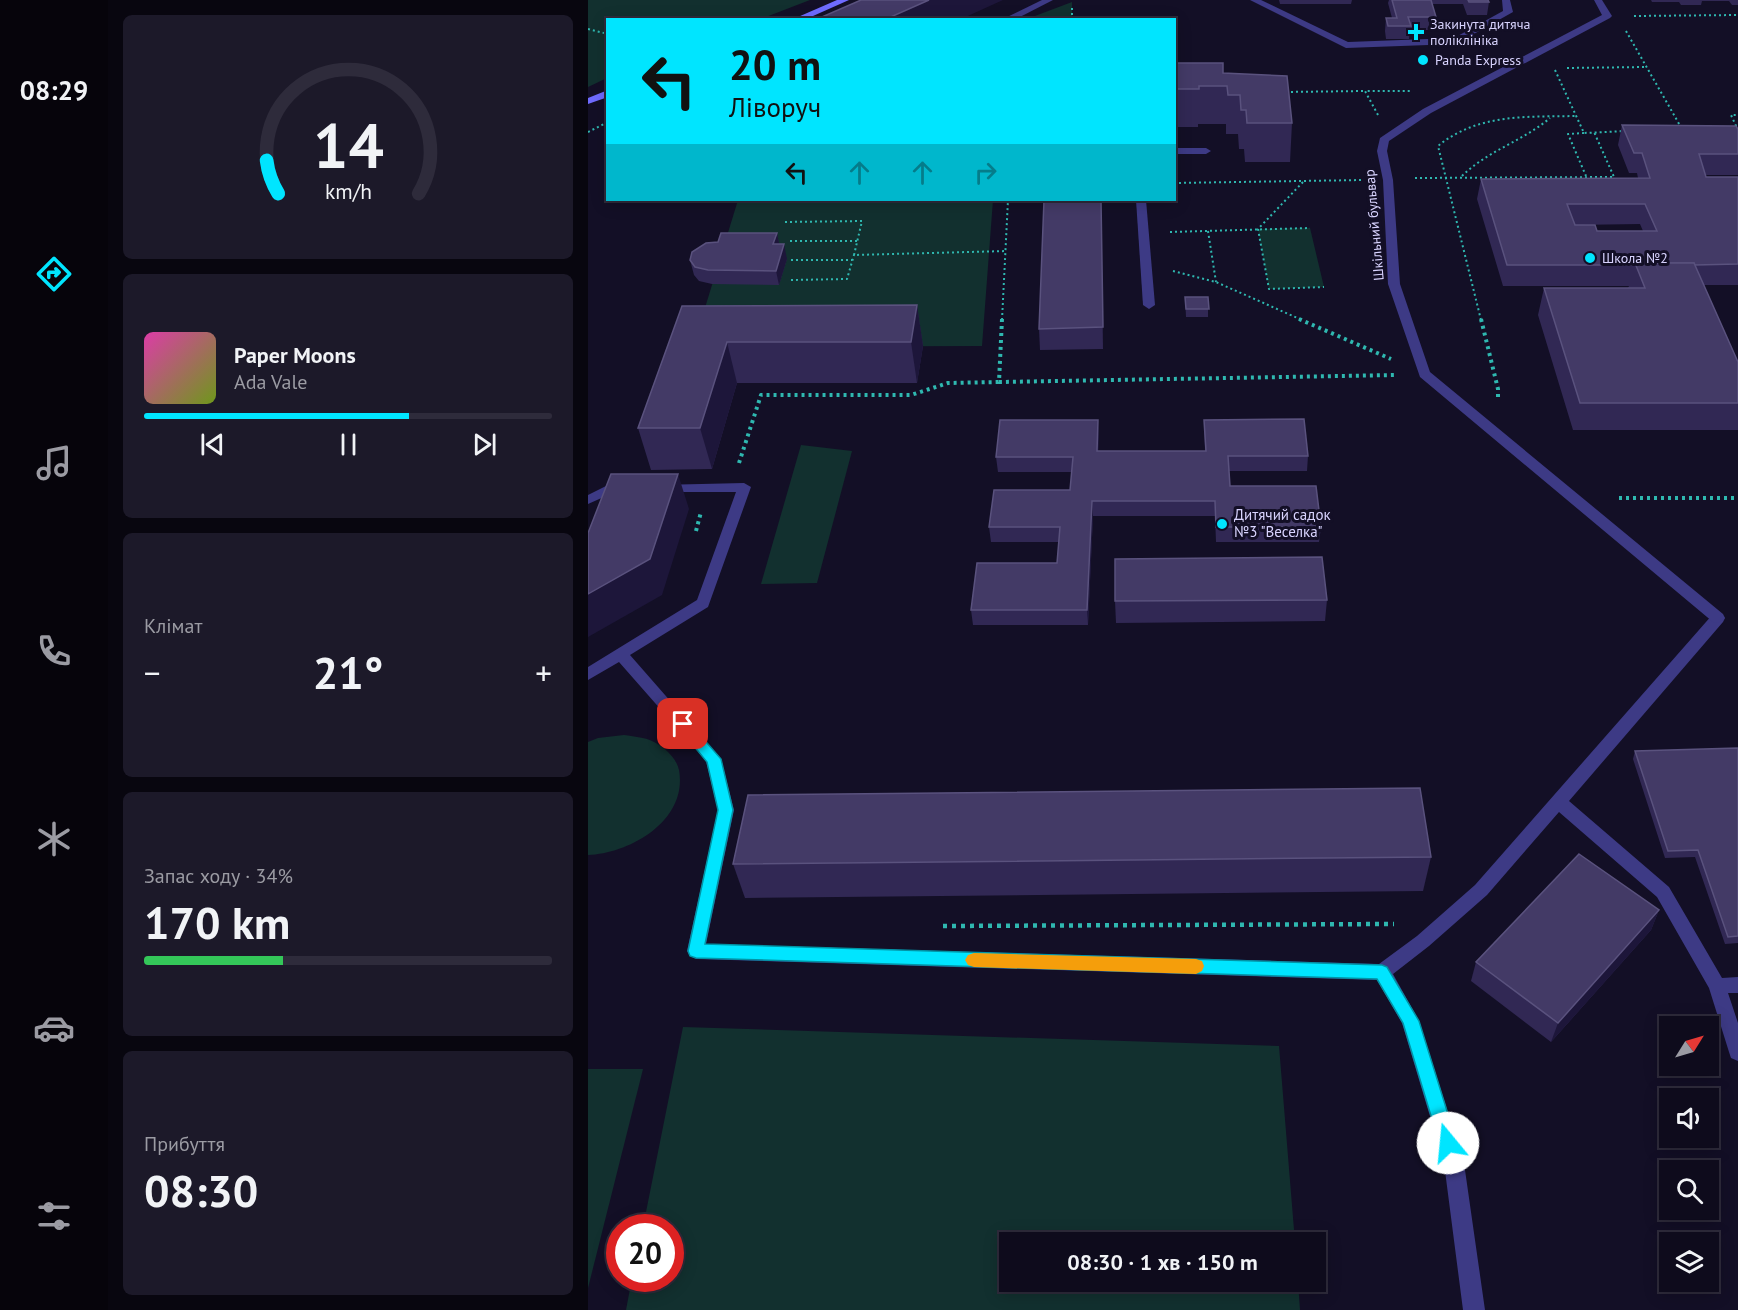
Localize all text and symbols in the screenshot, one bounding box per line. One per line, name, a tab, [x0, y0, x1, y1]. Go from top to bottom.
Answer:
place label: Закинута дитяча поліклініка	[1430, 15, 1530, 49]
marker: Закинута дитяча поліклініка	[1407, 23, 1425, 41]
text: 20 m	[729, 37, 821, 92]
icon: left	[630, 42, 708, 120]
place label: Panda Express	[1435, 51, 1521, 69]
marker: Panda Express	[1416, 53, 1430, 67]
text: 08:29	[20, 73, 88, 107]
text: Ліворуч	[729, 90, 821, 124]
text: 14	[313, 104, 383, 185]
icon: left	[780, 156, 813, 189]
icon: ahead	[843, 156, 876, 189]
icon: ahead	[906, 156, 939, 189]
icon: right	[969, 156, 1002, 189]
street label: Шкільний бульвар	[1360, 169, 1388, 281]
text: km/h	[324, 177, 371, 205]
place label: Школа №2	[1602, 249, 1668, 267]
marker: Школа №2	[1583, 251, 1597, 265]
icon: directions	[33, 253, 75, 295]
text: Paper Moons	[234, 341, 356, 369]
text: Ada Vale	[234, 369, 307, 395]
icon: previous	[196, 428, 229, 461]
icon: pause	[332, 428, 365, 461]
icon: next	[468, 428, 501, 461]
icon: music	[33, 442, 75, 484]
place label: Дитячий садок №3 "Веселка"	[1234, 505, 1331, 541]
marker: Дитячий садок №3 "Веселка"	[1215, 517, 1229, 531]
text: Клімат	[144, 613, 202, 639]
icon: phone	[33, 630, 75, 672]
text: 21°	[313, 643, 383, 701]
text: −	[144, 651, 161, 694]
text: +	[535, 651, 552, 694]
pin	[657, 698, 708, 749]
icon: arrive	[666, 707, 699, 740]
icon: climate	[33, 818, 75, 860]
text: Запас ходу · 34%	[144, 863, 293, 889]
text: 170 km	[144, 893, 290, 951]
icon: car	[33, 1007, 75, 1049]
north arrow	[1659, 1016, 1719, 1076]
map controls	[1659, 1016, 1719, 1292]
button: sound	[1659, 1088, 1719, 1148]
position arrow	[1416, 1111, 1480, 1175]
text: Прибуття	[144, 1131, 225, 1157]
button: search	[1659, 1160, 1719, 1220]
text: 08:30	[144, 1161, 258, 1219]
icon: filters	[33, 1195, 75, 1237]
speed limit sign: 20	[606, 1214, 684, 1292]
button: layers	[1659, 1232, 1719, 1292]
text: 08:30 · 1 хв · 150 m	[1067, 1248, 1258, 1276]

